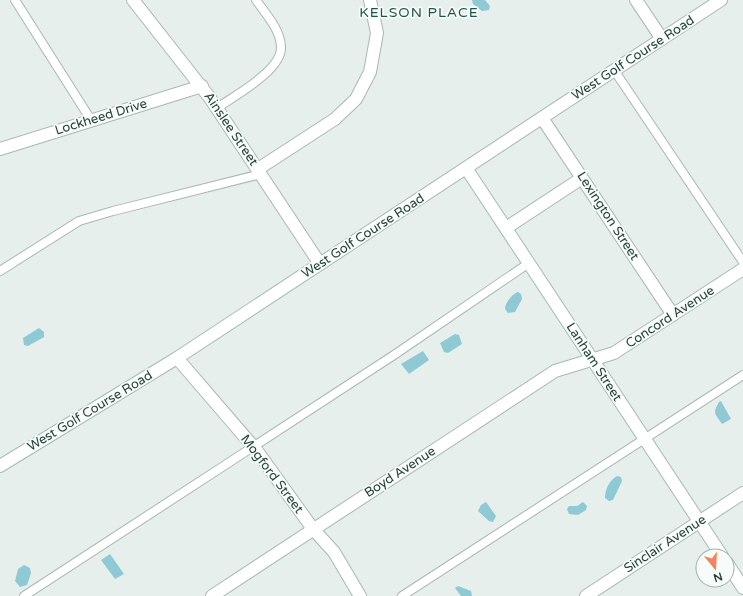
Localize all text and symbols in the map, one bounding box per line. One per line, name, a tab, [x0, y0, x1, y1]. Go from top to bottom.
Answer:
district label: KELSON PLACE	[359, 4, 479, 21]
street label: West Golf Course Road	[569, 12, 697, 104]
street label: Ainslee Street	[200, 89, 262, 169]
street label: Lockheed Drive	[53, 95, 149, 139]
street label: Lexington Street	[573, 169, 643, 263]
street label: West Golf Course Road	[299, 190, 427, 282]
street label: Concord Avenue	[623, 282, 717, 352]
street label: Lanham Street	[563, 320, 625, 404]
street label: West Golf Course Road	[25, 367, 155, 455]
street label: Mogford Street	[237, 431, 307, 517]
street label: Boyd Avenue	[361, 443, 439, 501]
street label: Sinclair Avenue	[621, 512, 709, 576]
north arrow	[695, 548, 735, 588]
text: N	[712, 569, 724, 585]

